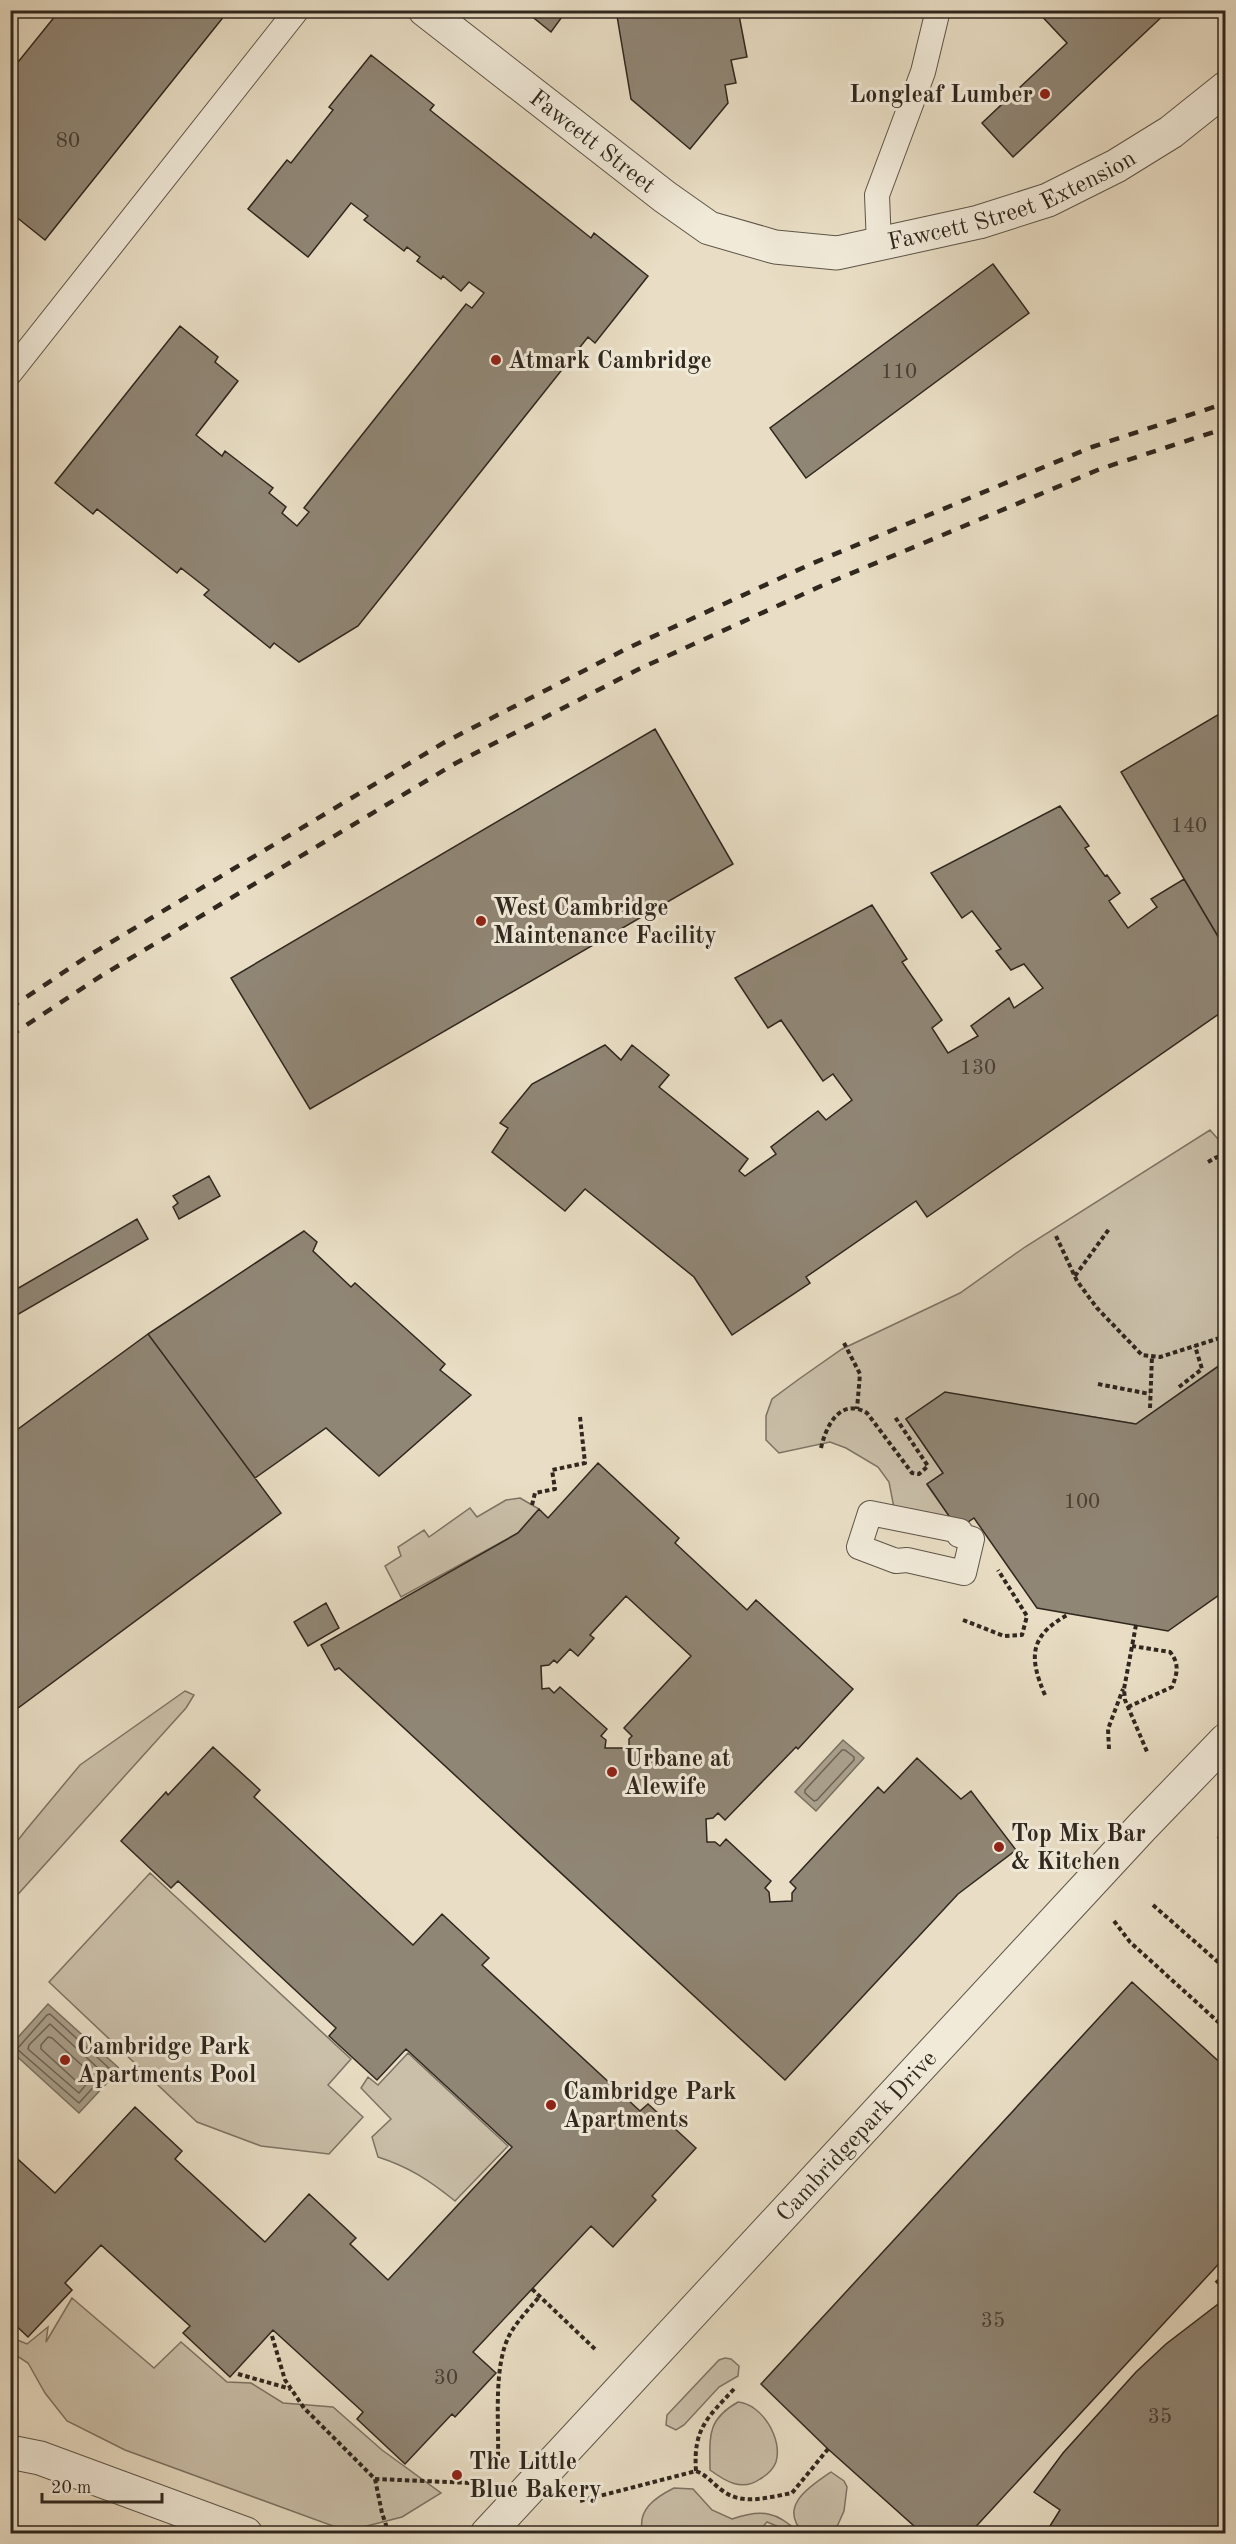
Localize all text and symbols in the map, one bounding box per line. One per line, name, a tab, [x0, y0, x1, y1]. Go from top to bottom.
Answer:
place label: Longleaf Lumber	[849, 84, 1033, 108]
street label: Fawcett Street	[524, 86, 659, 199]
marker: Longleaf Lumber	[1038, 87, 1052, 101]
house number: 80	[56, 131, 80, 152]
street label: Fawcett Street Extension	[886, 147, 1141, 256]
place label: Atmark Cambridge	[508, 350, 712, 374]
marker: Atmark Cambridge	[489, 353, 503, 367]
house number: 110	[881, 362, 917, 383]
house number: 140	[1171, 816, 1207, 837]
place label: West Cambridge Maintenance Facility	[493, 897, 717, 949]
marker: West Cambridge Maintenance Facility	[474, 914, 488, 928]
house number: 130	[960, 1058, 996, 1079]
house number: 100	[1064, 1492, 1100, 1513]
place label: Urbane at Alewife	[624, 1748, 731, 1800]
marker: Urbane at Alewife	[605, 1765, 619, 1779]
place label: Top Mix Bar & Kitchen	[1011, 1823, 1146, 1875]
marker: Top Mix Bar & Kitchen	[992, 1840, 1006, 1854]
place label: Cambridge Park Apartments Pool	[77, 2036, 256, 2088]
street label: Cambridgepark Drive	[773, 2047, 942, 2227]
marker: Cambridge Park Apartments Pool	[58, 2053, 72, 2067]
place label: Cambridge Park Apartments	[563, 2081, 737, 2133]
marker: Cambridge Park Apartments	[544, 2098, 558, 2112]
house number: 35	[981, 2311, 1005, 2332]
house number: 30	[434, 2368, 458, 2389]
house number: 35	[1148, 2407, 1172, 2428]
place label: The Little Blue Bakery	[469, 2451, 602, 2503]
scale bar	[42, 2466, 162, 2504]
marker: The Little Blue Bakery	[450, 2468, 464, 2482]
text: 20 m	[51, 2479, 91, 2497]

